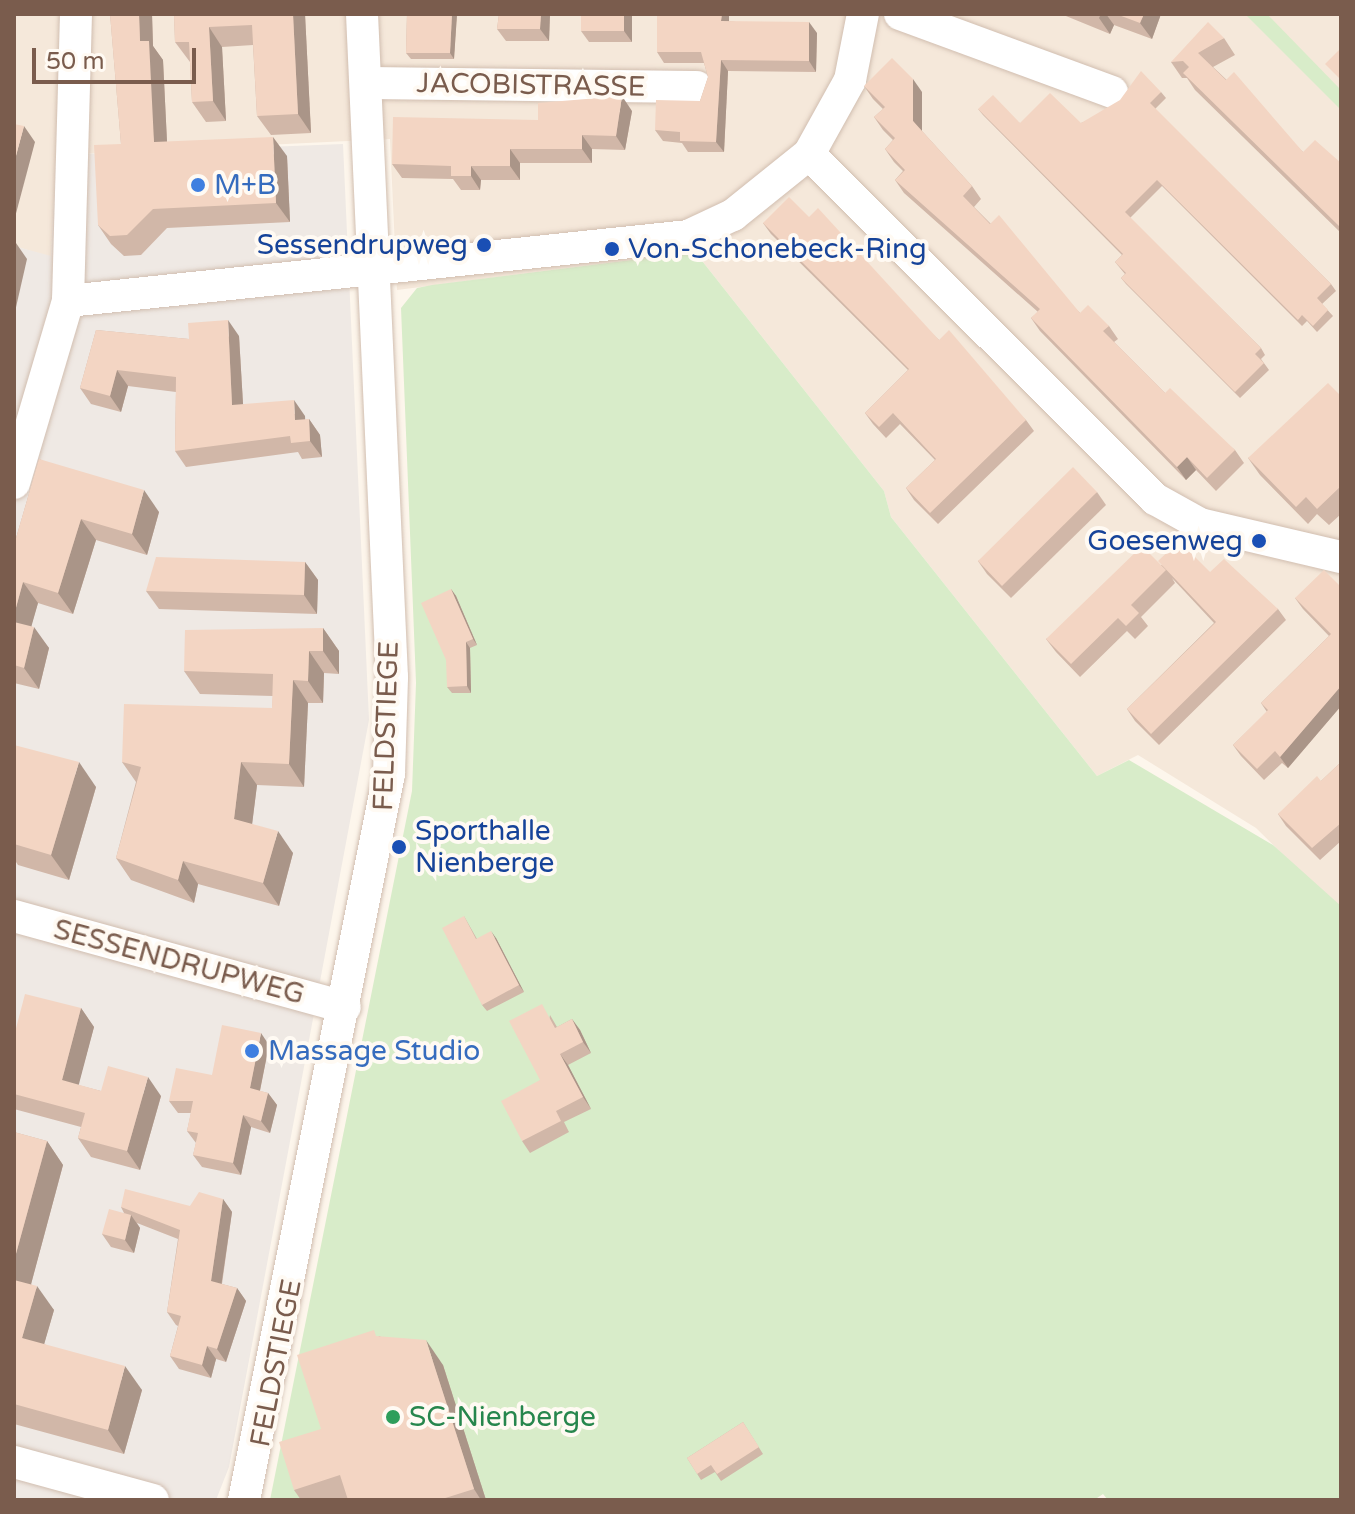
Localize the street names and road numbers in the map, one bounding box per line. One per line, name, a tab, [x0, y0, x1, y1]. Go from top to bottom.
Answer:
street label: JACOBISTRASSE	[416, 66, 646, 104]
street label: FELDSTIEGE	[366, 640, 406, 812]
street label: SESSENDRUPWEG	[50, 912, 308, 1012]
street label: FELDSTIEGE	[243, 1276, 309, 1450]

